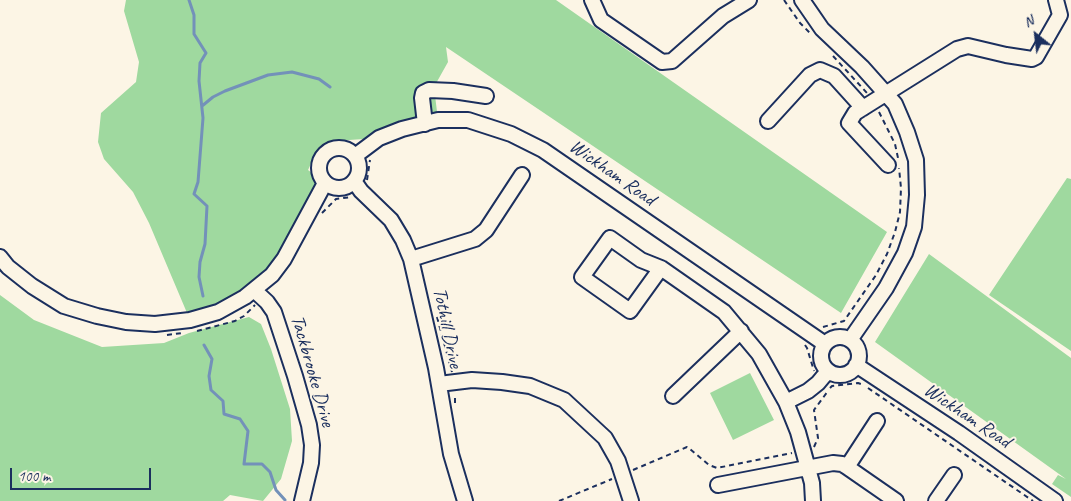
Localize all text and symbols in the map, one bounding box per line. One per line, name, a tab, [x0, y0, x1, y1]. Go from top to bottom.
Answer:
north arrow	[1011, 10, 1061, 60]
text: N	[1021, 12, 1036, 31]
street label: Wickham Road	[564, 135, 660, 211]
street label: Tothill Drive	[427, 286, 467, 370]
street label: Tackbrooke Drive	[285, 312, 339, 430]
street label: Wickham Road	[919, 378, 1015, 454]
scale bar	[12, 458, 154, 490]
text: 100 m	[18, 467, 50, 486]

